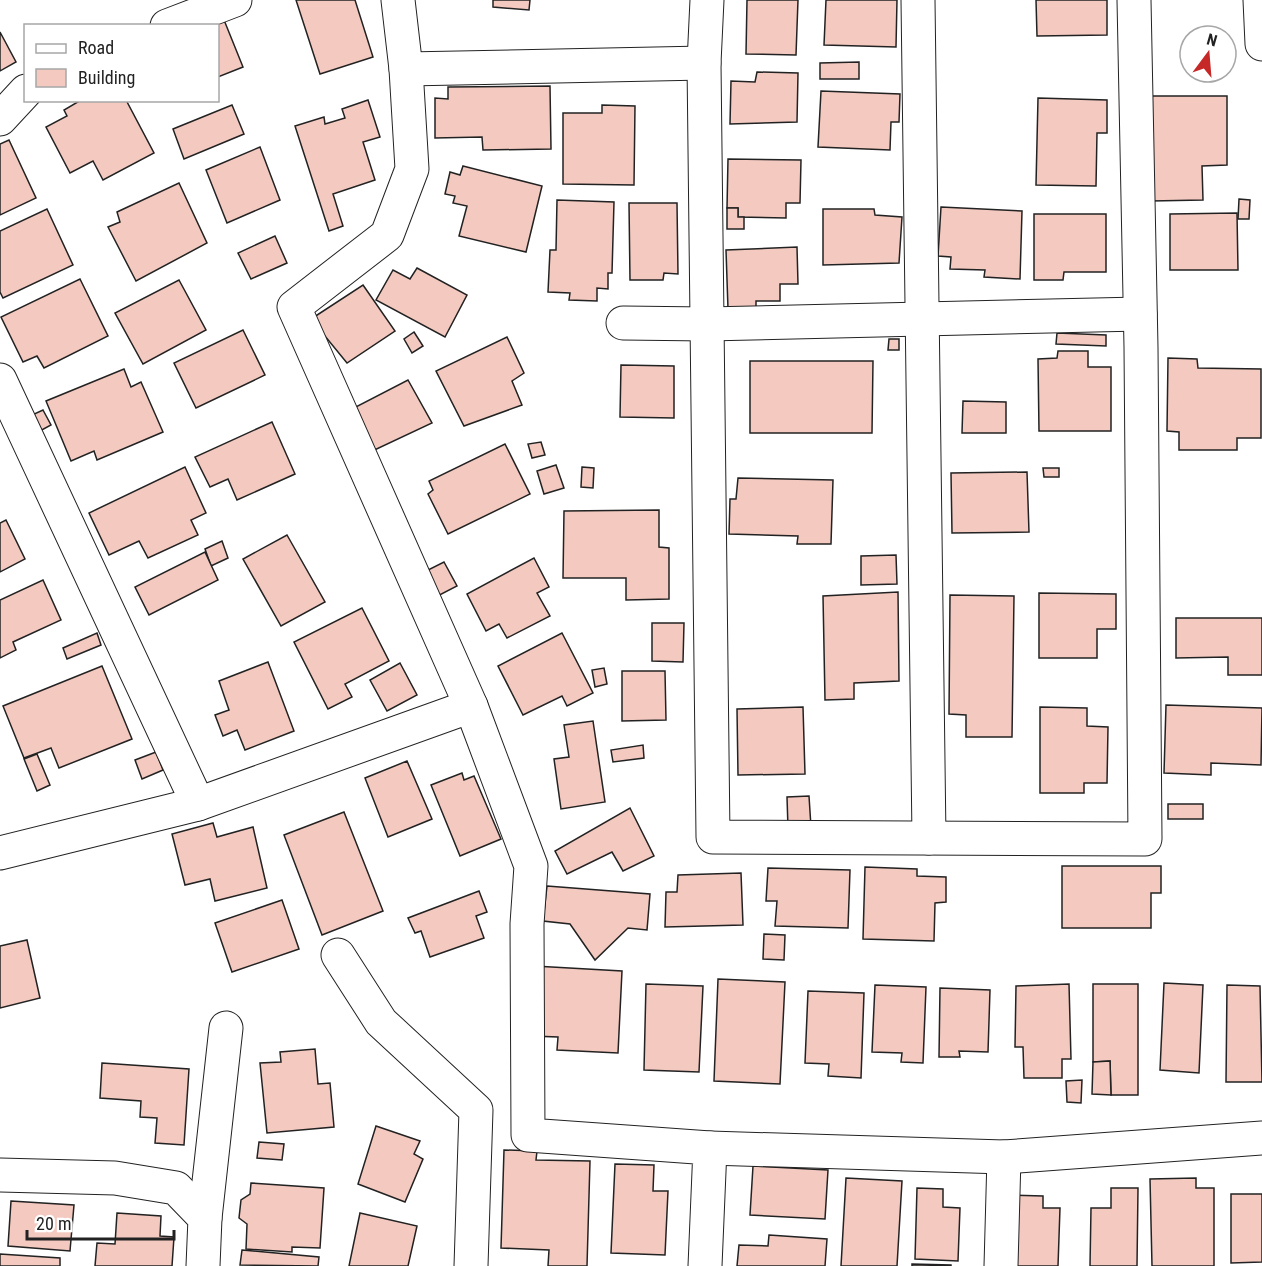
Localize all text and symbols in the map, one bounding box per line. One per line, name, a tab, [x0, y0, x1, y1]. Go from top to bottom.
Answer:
legend	[24, 24, 219, 102]
north arrow	[1178, 24, 1238, 84]
text: N	[1205, 30, 1219, 51]
text: Road	[78, 37, 114, 58]
text: Building	[78, 67, 135, 88]
scale bar	[27, 1203, 174, 1241]
text: 20 m	[36, 1213, 71, 1234]

